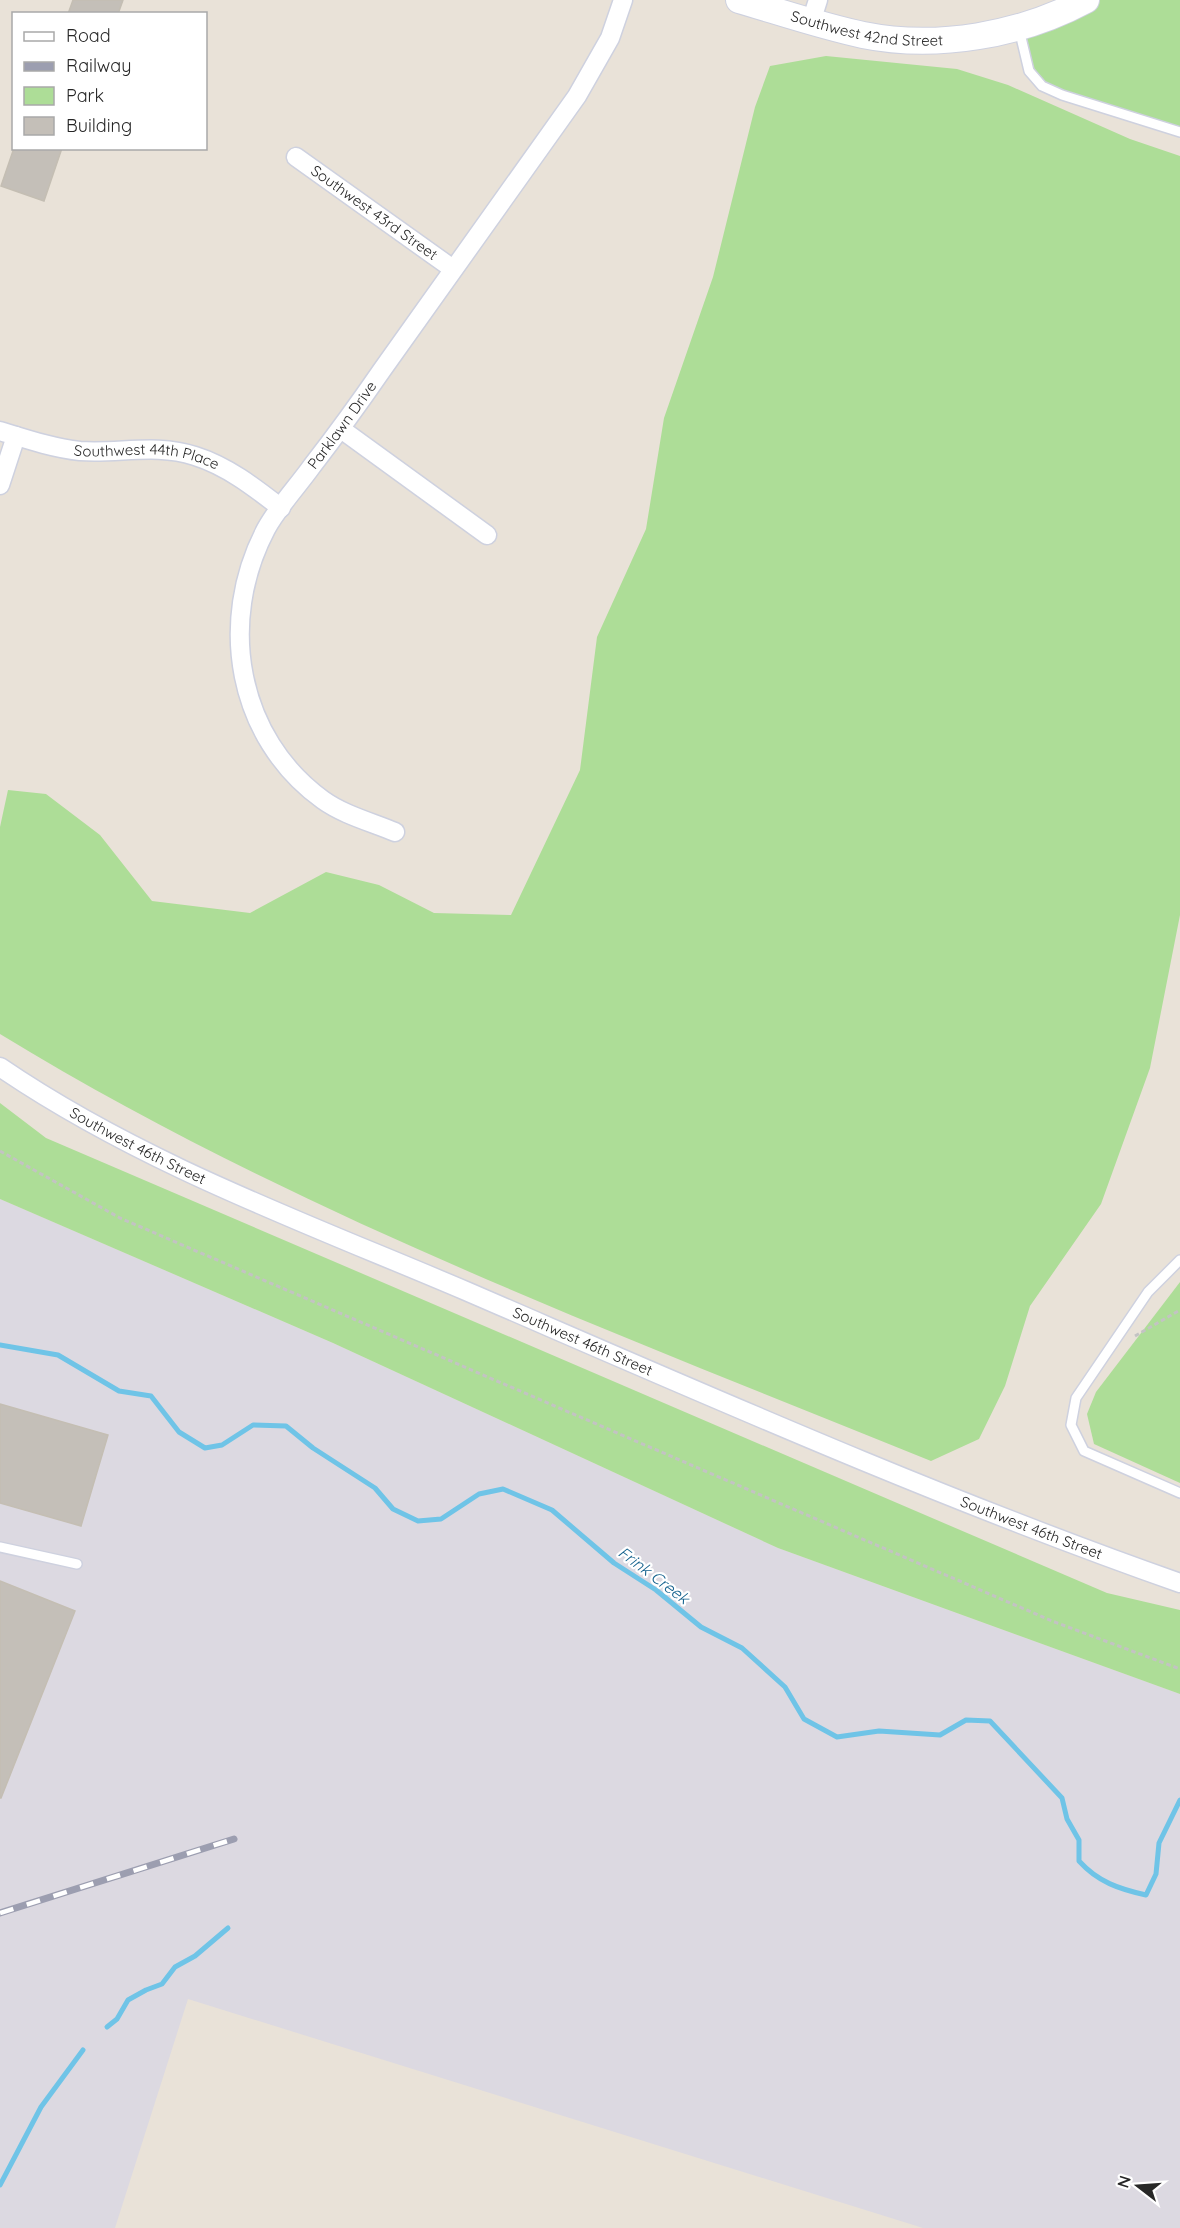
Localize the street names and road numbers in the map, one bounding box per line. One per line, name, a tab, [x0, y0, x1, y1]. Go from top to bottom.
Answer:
street label: Southwest 42nd Street	[789, 6, 944, 50]
street label: Southwest 43rd Street	[307, 161, 441, 264]
street label: Parklawn Drive	[303, 377, 380, 473]
street label: Southwest 44th Place	[73, 439, 223, 474]
street label: Southwest 46th Street	[66, 1103, 209, 1188]
street label: Southwest 46th Street	[510, 1302, 656, 1380]
street label: Southwest 46th Street	[958, 1491, 1105, 1563]

